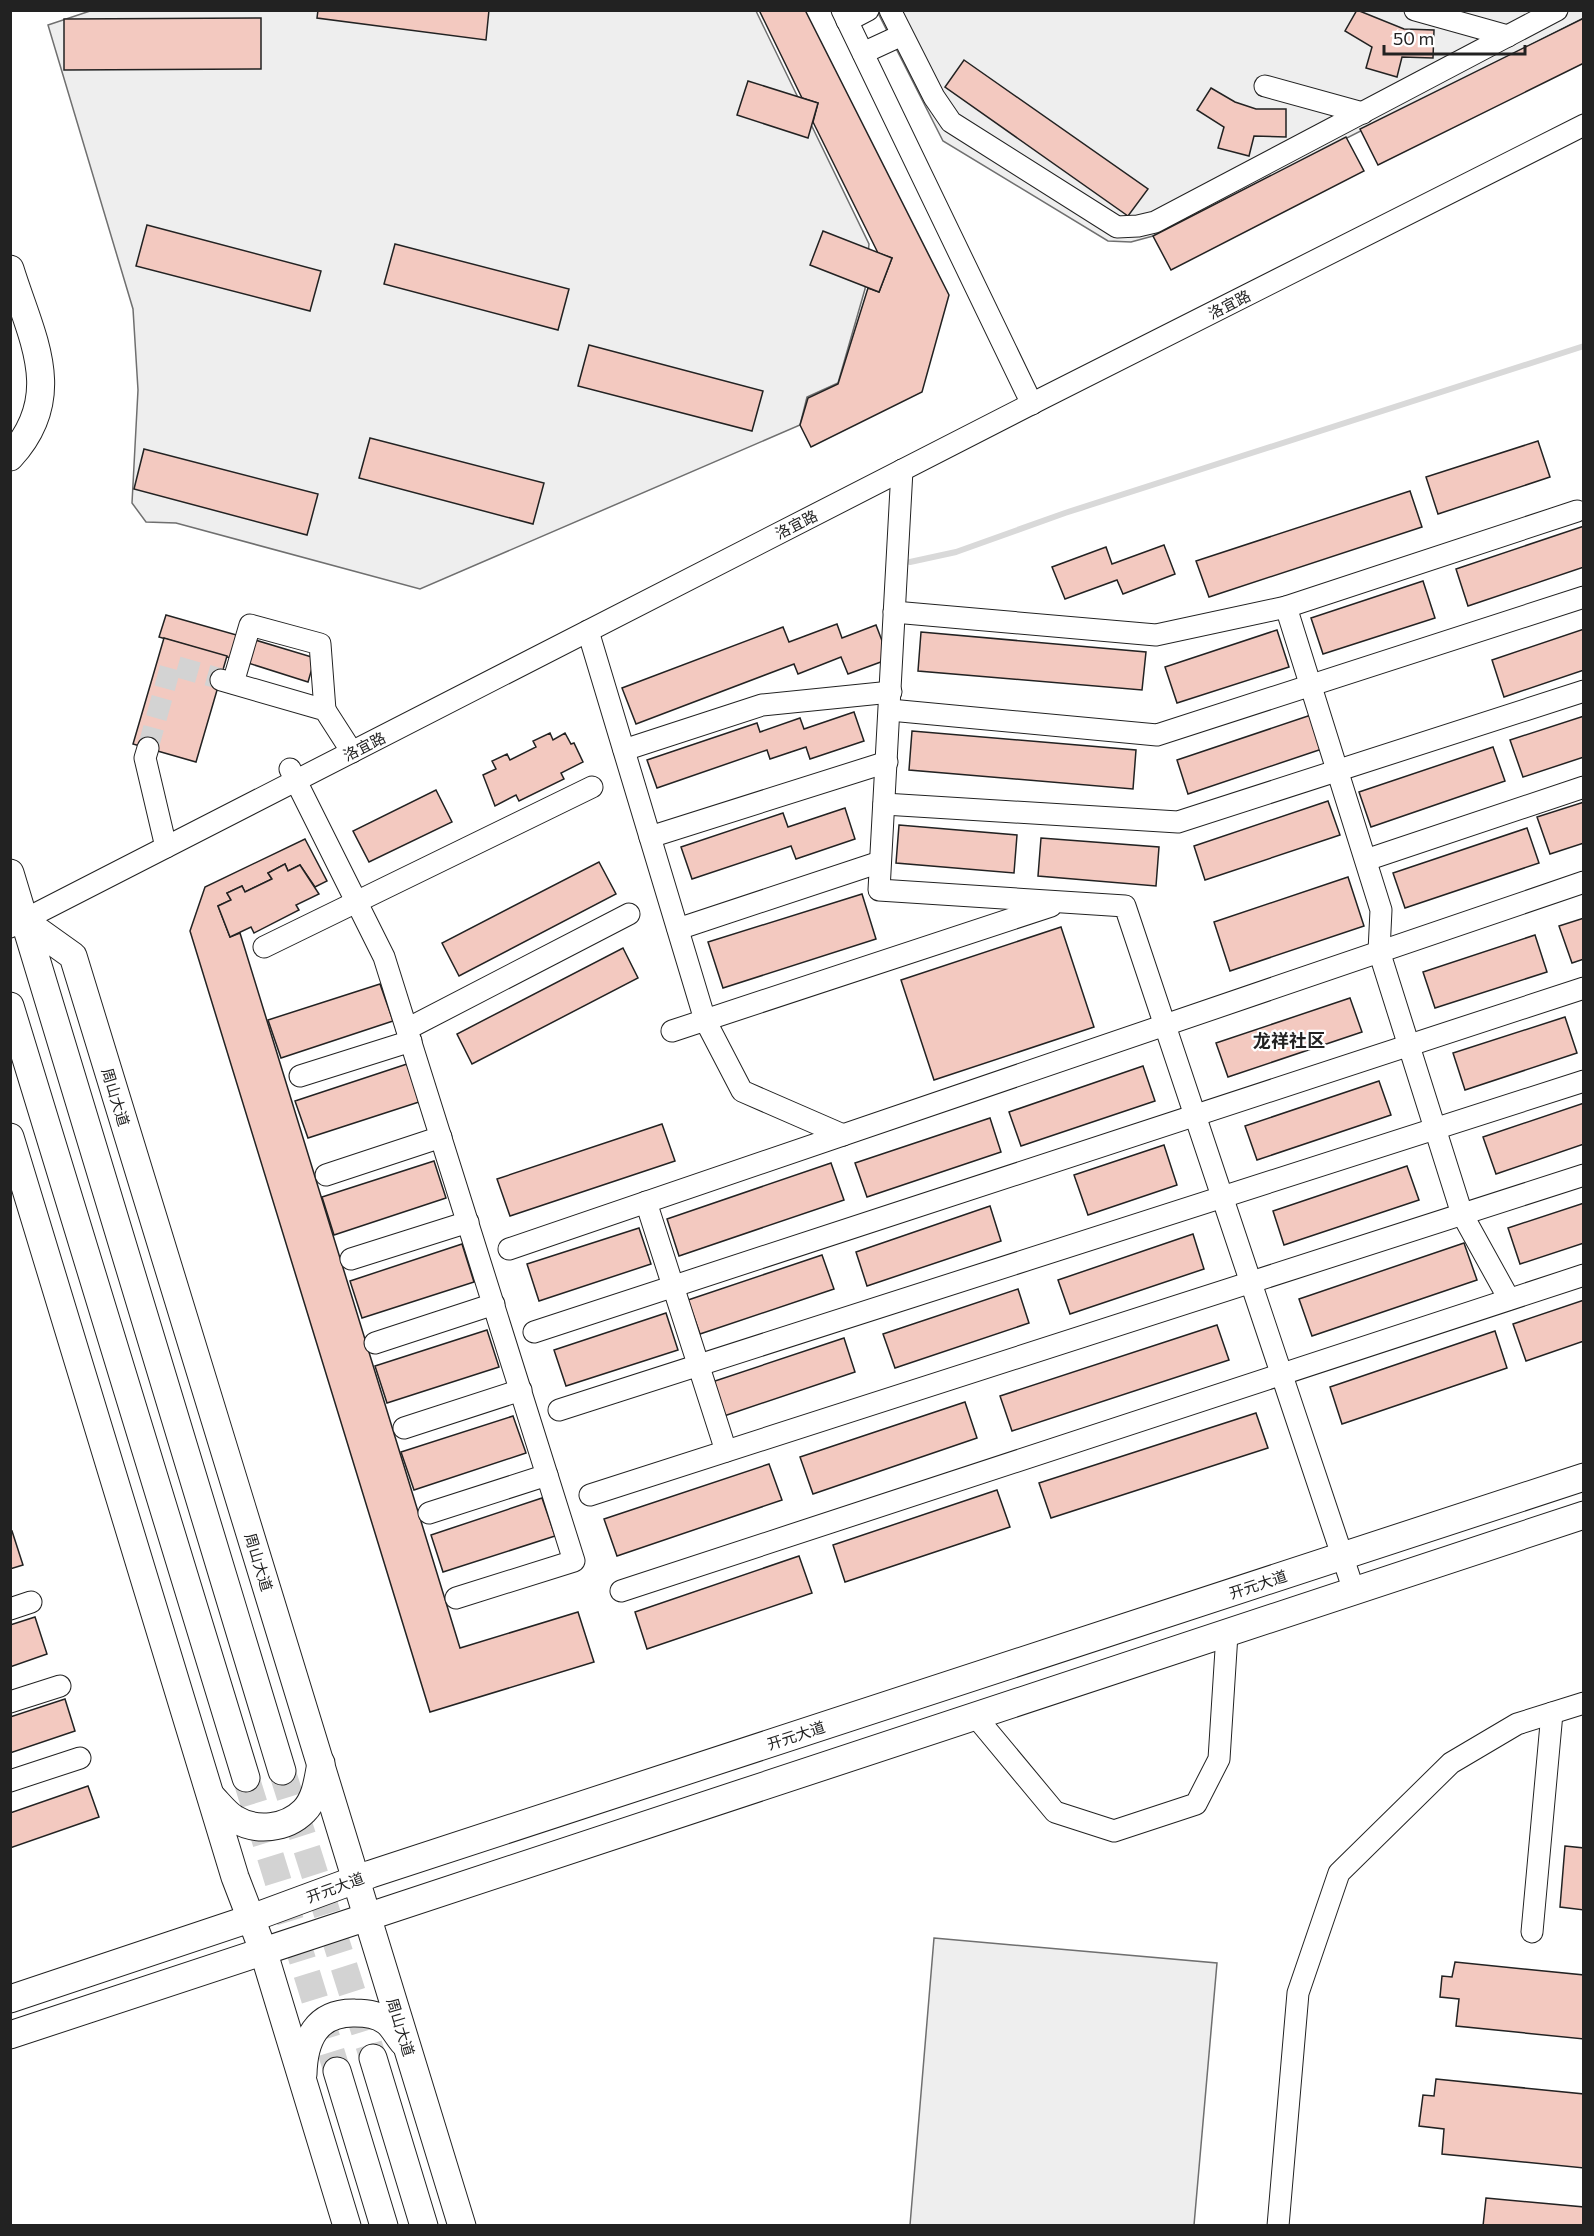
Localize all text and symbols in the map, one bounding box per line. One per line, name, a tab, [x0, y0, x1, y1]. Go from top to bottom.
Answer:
scale bar	[1384, 18, 1525, 56]
text: 50 m	[1393, 27, 1434, 49]
street label: 洛宜路	[1205, 286, 1253, 322]
street label: 洛宜路	[772, 506, 820, 542]
street label: 洛宜路	[340, 728, 388, 764]
district label: 龙祥社区	[1253, 1029, 1325, 1051]
street label: 周山大道	[99, 1066, 133, 1128]
street label: 周山大道	[242, 1531, 276, 1593]
street label: 开元大道	[1227, 1566, 1289, 1602]
street label: 开元大道	[765, 1717, 827, 1753]
street label: 开元大道	[304, 1868, 366, 1906]
street label: 周山大道	[384, 1996, 418, 2058]

